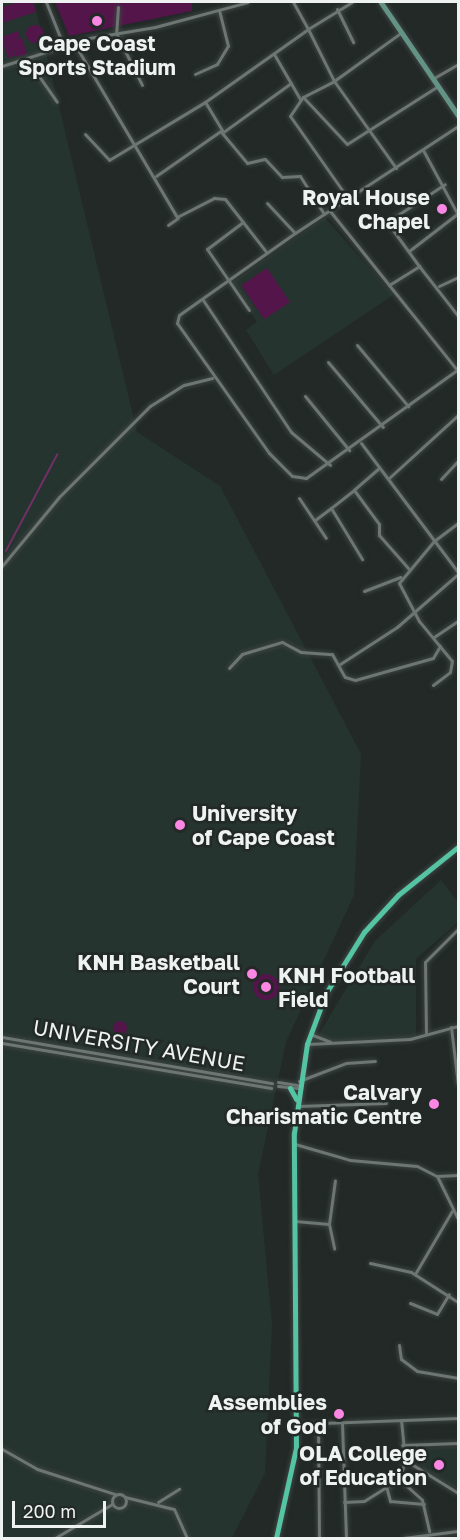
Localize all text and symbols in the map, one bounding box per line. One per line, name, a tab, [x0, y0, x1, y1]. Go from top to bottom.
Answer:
marker: Cape Coast Sports Stadium	[90, 14, 104, 28]
place label: Cape Coast Sports Stadium	[18, 30, 176, 80]
place label: Royal House Chapel	[302, 184, 430, 234]
marker: Royal House Chapel	[435, 202, 449, 216]
place label: University of Cape Coast	[192, 800, 335, 850]
marker: University of Cape Coast	[173, 818, 187, 832]
place label: KNH Basketball Court	[77, 949, 240, 999]
place label: KNH Football Field	[278, 962, 415, 1012]
marker: KNH Basketball Court	[245, 967, 259, 981]
marker: KNH Football Field	[259, 980, 273, 994]
street label: UNIVERSITY AVENUE	[31, 1014, 247, 1076]
place label: Calvary Charismatic Centre	[226, 1079, 422, 1129]
marker: Calvary Charismatic Centre	[427, 1097, 441, 1111]
place label: Assemblies of God	[208, 1389, 327, 1439]
marker: Assemblies of God	[332, 1407, 346, 1421]
place label: OLA College of Education	[299, 1440, 427, 1490]
marker: OLA College of Education	[432, 1458, 446, 1472]
scale bar	[15, 1489, 110, 1527]
text: 200 m	[23, 1500, 76, 1522]

